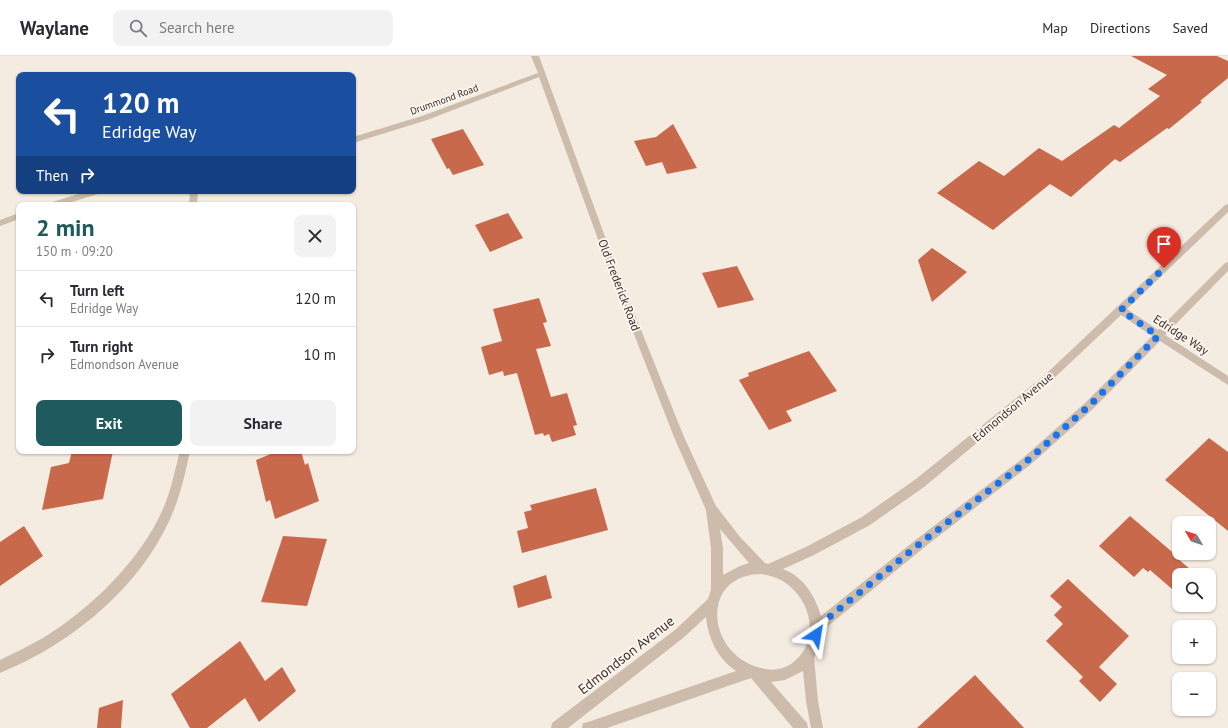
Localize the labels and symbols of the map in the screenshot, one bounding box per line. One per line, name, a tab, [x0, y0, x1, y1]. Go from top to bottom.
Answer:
street label: Drummond Road	[408, 81, 480, 118]
pin	[1147, 227, 1181, 268]
street label: Old Frederick Road	[595, 237, 644, 333]
street label: Edridge Way	[1151, 311, 1212, 358]
street label: Edmondson Avenue	[969, 369, 1056, 445]
north arrow	[1172, 516, 1216, 560]
street label: Edmondson Avenue	[574, 612, 678, 698]
position arrow	[795, 614, 837, 656]

